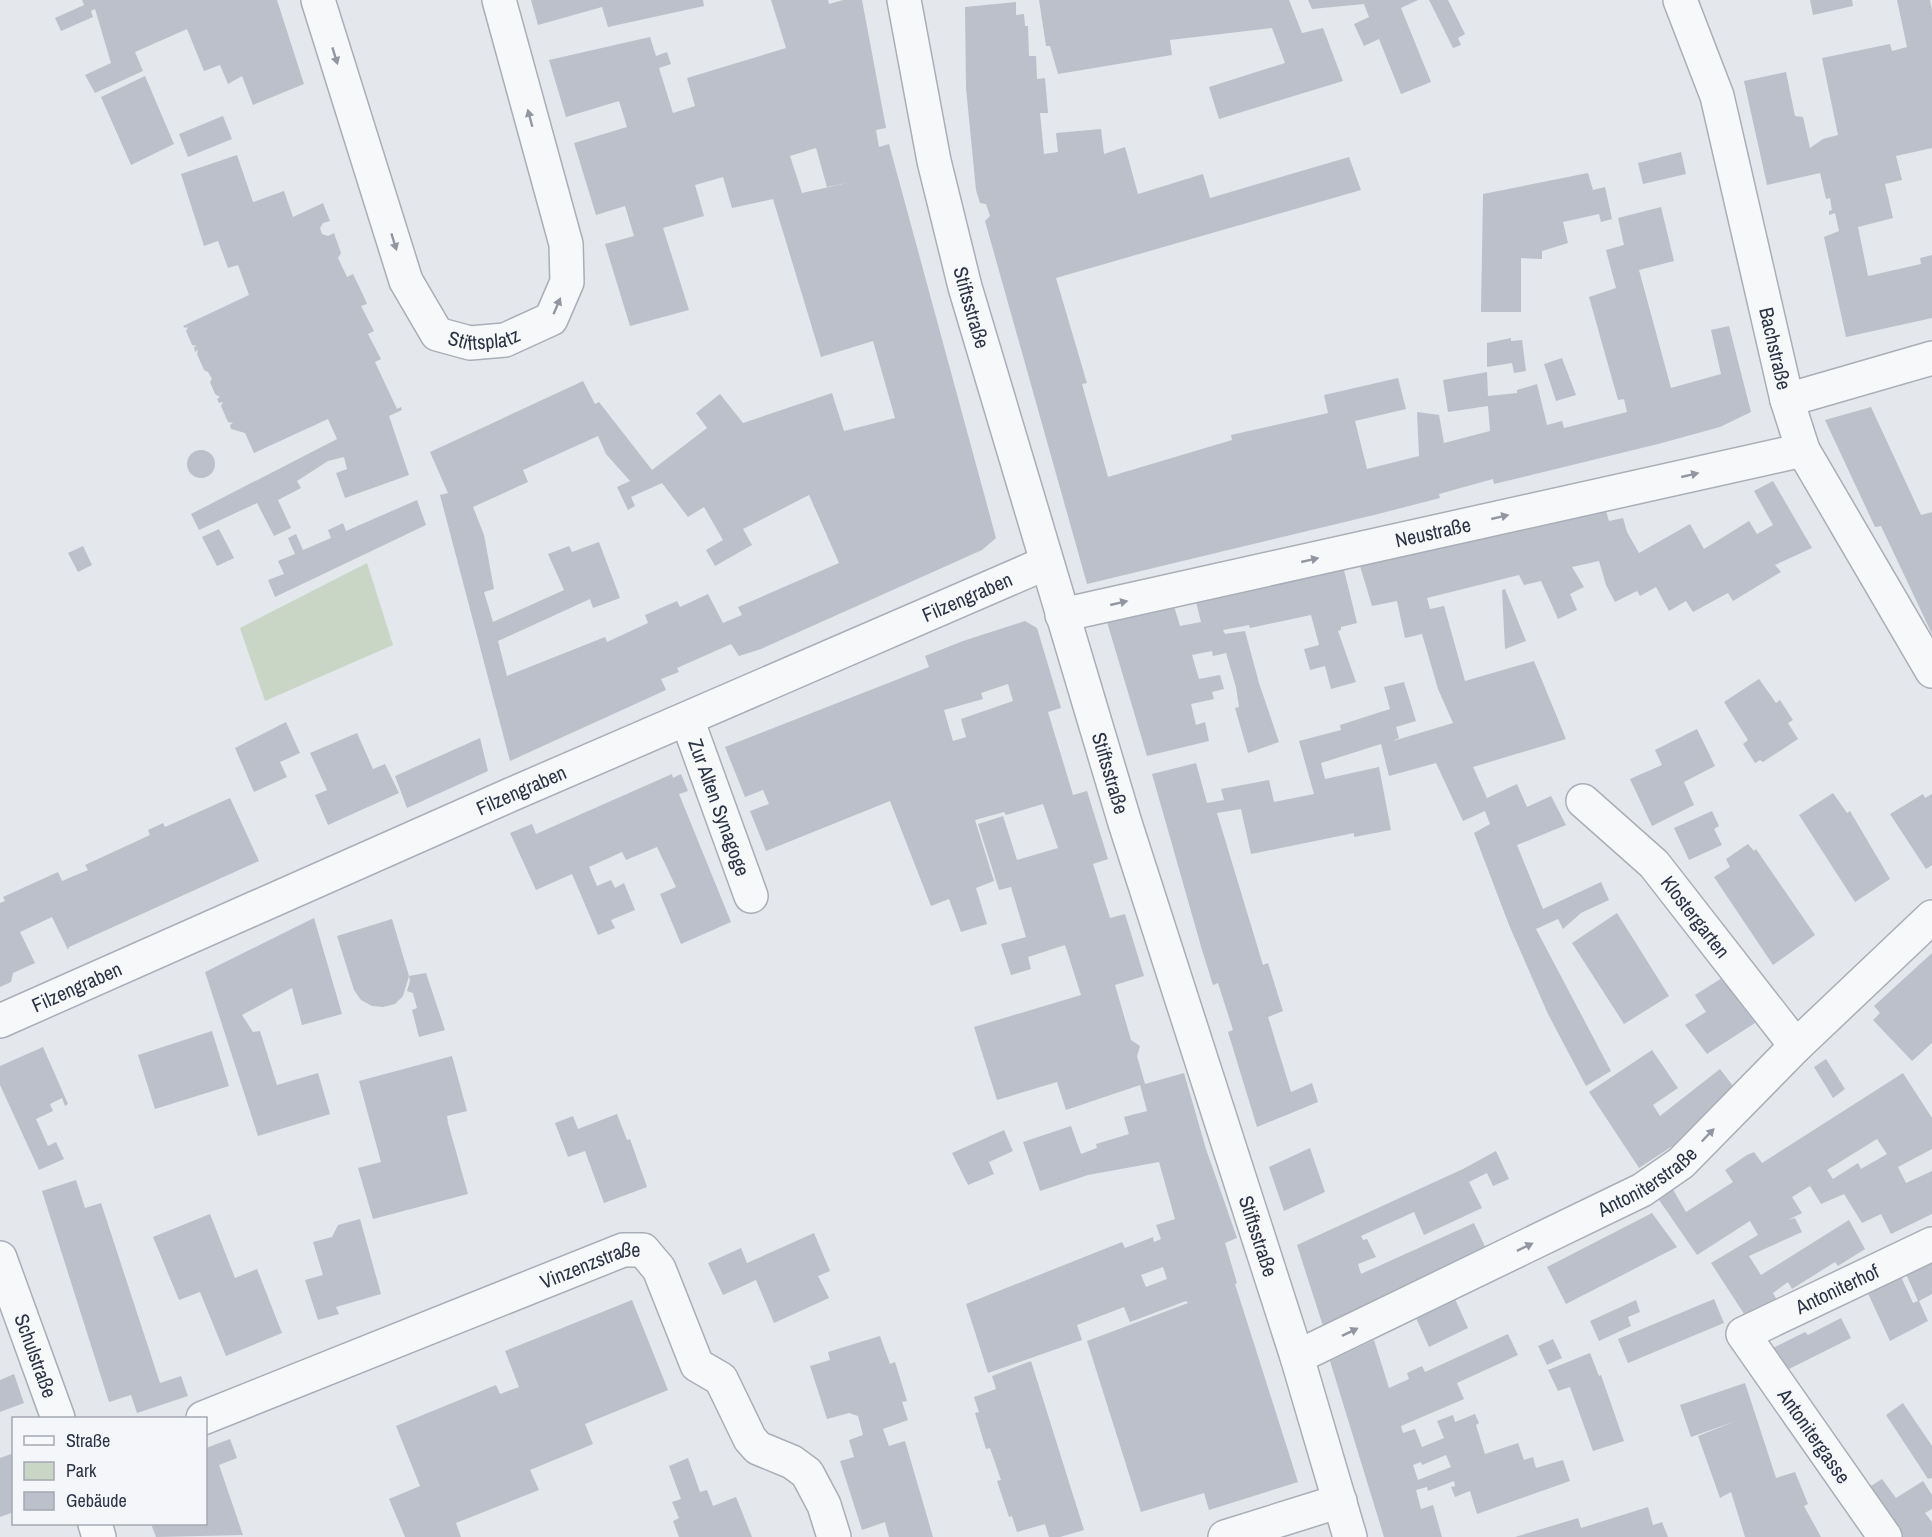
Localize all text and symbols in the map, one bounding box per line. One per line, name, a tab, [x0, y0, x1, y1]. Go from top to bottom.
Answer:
one-way arrow	[331, 47, 340, 65]
one-way arrow	[524, 109, 534, 127]
one-way arrow	[389, 233, 399, 251]
street label: Stiftsstraße	[947, 264, 997, 352]
one-way arrow	[552, 296, 562, 314]
street label: Bachstraße	[1753, 304, 1798, 392]
street label: Stiftsplatz	[445, 321, 524, 356]
one-way arrow	[1681, 469, 1699, 479]
street label: Neustraße	[1392, 510, 1473, 553]
one-way arrow	[1491, 512, 1509, 522]
one-way arrow	[1300, 555, 1319, 564]
street label: Filzengraben	[918, 565, 1016, 628]
one-way arrow	[1110, 597, 1129, 607]
street label: Stiftsstraße	[1086, 729, 1136, 817]
street label: Zur Alten Synagoge	[682, 735, 757, 880]
street label: Filzengraben	[472, 758, 570, 821]
street label: Klostergarten	[1655, 870, 1736, 963]
street label: Filzengraben	[27, 955, 126, 1018]
one-way arrow	[1701, 1129, 1715, 1143]
street label: Antoniterstraße	[1592, 1140, 1703, 1223]
street label: Stiftsstraße	[1233, 1192, 1284, 1280]
street label: Vinzenzstraße	[536, 1236, 640, 1295]
one-way arrow	[1517, 1242, 1534, 1251]
street label: Antoniterhof	[1790, 1257, 1883, 1321]
street label: Schulstraße	[8, 1310, 64, 1401]
one-way arrow	[1341, 1327, 1358, 1336]
street label: Antonitergasse	[1771, 1382, 1857, 1489]
legend	[12, 1417, 207, 1525]
text: Straße	[66, 1428, 110, 1453]
text: Park	[66, 1458, 97, 1483]
text: Gebäude	[66, 1488, 127, 1513]

